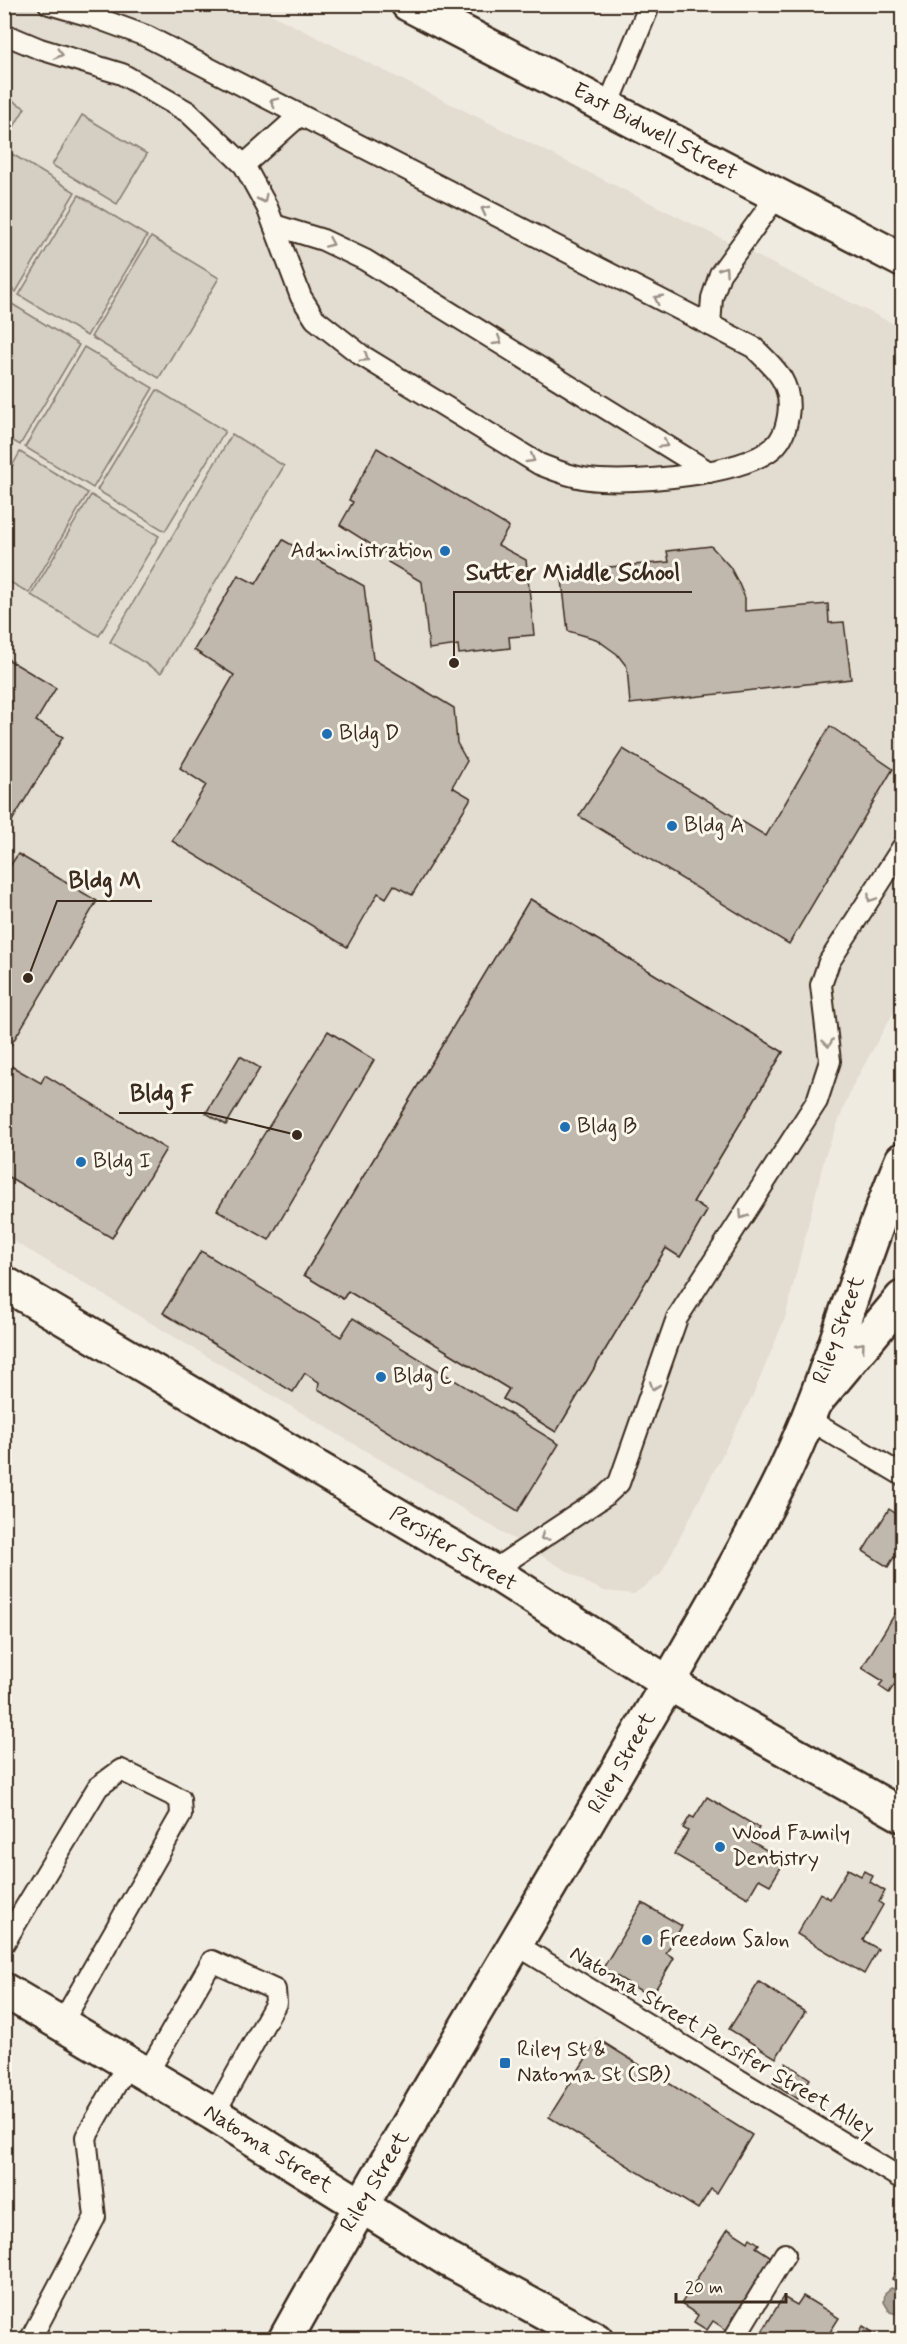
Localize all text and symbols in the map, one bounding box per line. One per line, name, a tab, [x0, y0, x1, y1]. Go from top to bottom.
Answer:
one-way arrow	[54, 47, 64, 60]
street label: East Bidwell Street	[568, 77, 742, 187]
one-way arrow	[269, 97, 280, 109]
one-way arrow	[256, 192, 267, 203]
one-way arrow	[480, 206, 491, 217]
one-way arrow	[323, 236, 334, 248]
one-way arrow	[717, 266, 728, 277]
one-way arrow	[654, 295, 665, 306]
one-way arrow	[492, 334, 502, 346]
one-way arrow	[359, 350, 369, 362]
one-way arrow	[658, 436, 668, 448]
one-way arrow	[525, 452, 535, 464]
place label: Administration	[291, 537, 433, 565]
marker: Administration	[438, 544, 452, 558]
callout: Sutter Middle School	[454, 550, 692, 592]
text: Sutter Middle School	[466, 558, 680, 589]
place label: Bldg D	[339, 720, 400, 749]
marker: Bldg D	[320, 727, 334, 741]
place label: Bldg A	[684, 812, 745, 841]
marker: Bldg A	[665, 819, 679, 833]
callout: Bldg M	[57, 859, 152, 901]
text: Bldg M	[69, 866, 141, 898]
one-way arrow	[867, 891, 878, 902]
one-way arrow	[821, 1039, 834, 1048]
callout: Bldg F	[119, 1071, 206, 1113]
text: Bldg F	[130, 1079, 194, 1111]
place label: Bldg B	[577, 1113, 637, 1142]
marker: Bldg B	[558, 1120, 572, 1134]
place label: Bldg I	[93, 1148, 151, 1177]
marker: Bldg I	[74, 1155, 88, 1169]
one-way arrow	[740, 1208, 751, 1219]
street label: Riley Street	[807, 1272, 871, 1388]
one-way arrow	[853, 1342, 864, 1353]
place label: Bldg C	[393, 1363, 452, 1392]
marker: Bldg C	[374, 1370, 388, 1384]
one-way arrow	[648, 1380, 661, 1391]
street label: Persifer Street	[384, 1500, 522, 1598]
one-way arrow	[540, 1529, 550, 1541]
street label: Riley Street	[582, 1707, 662, 1819]
place label: Wood Family Dentistry	[732, 1820, 850, 1873]
marker: Wood Family Dentistry	[713, 1840, 727, 1854]
place label: Freedom Salon	[659, 1926, 790, 1954]
marker: Freedom Salon	[640, 1933, 654, 1947]
street label: Natoma Street Persifer Street Alley	[564, 1940, 880, 2144]
place label: Riley St & Natoma St (SB)	[517, 2036, 671, 2089]
marker: Riley St & Natoma St (SB)	[498, 2056, 512, 2070]
street label: Natoma Street	[198, 2098, 338, 2200]
street label: Riley Street	[334, 2126, 416, 2238]
scale bar	[676, 2266, 786, 2304]
text: 20 m	[685, 2276, 723, 2300]

